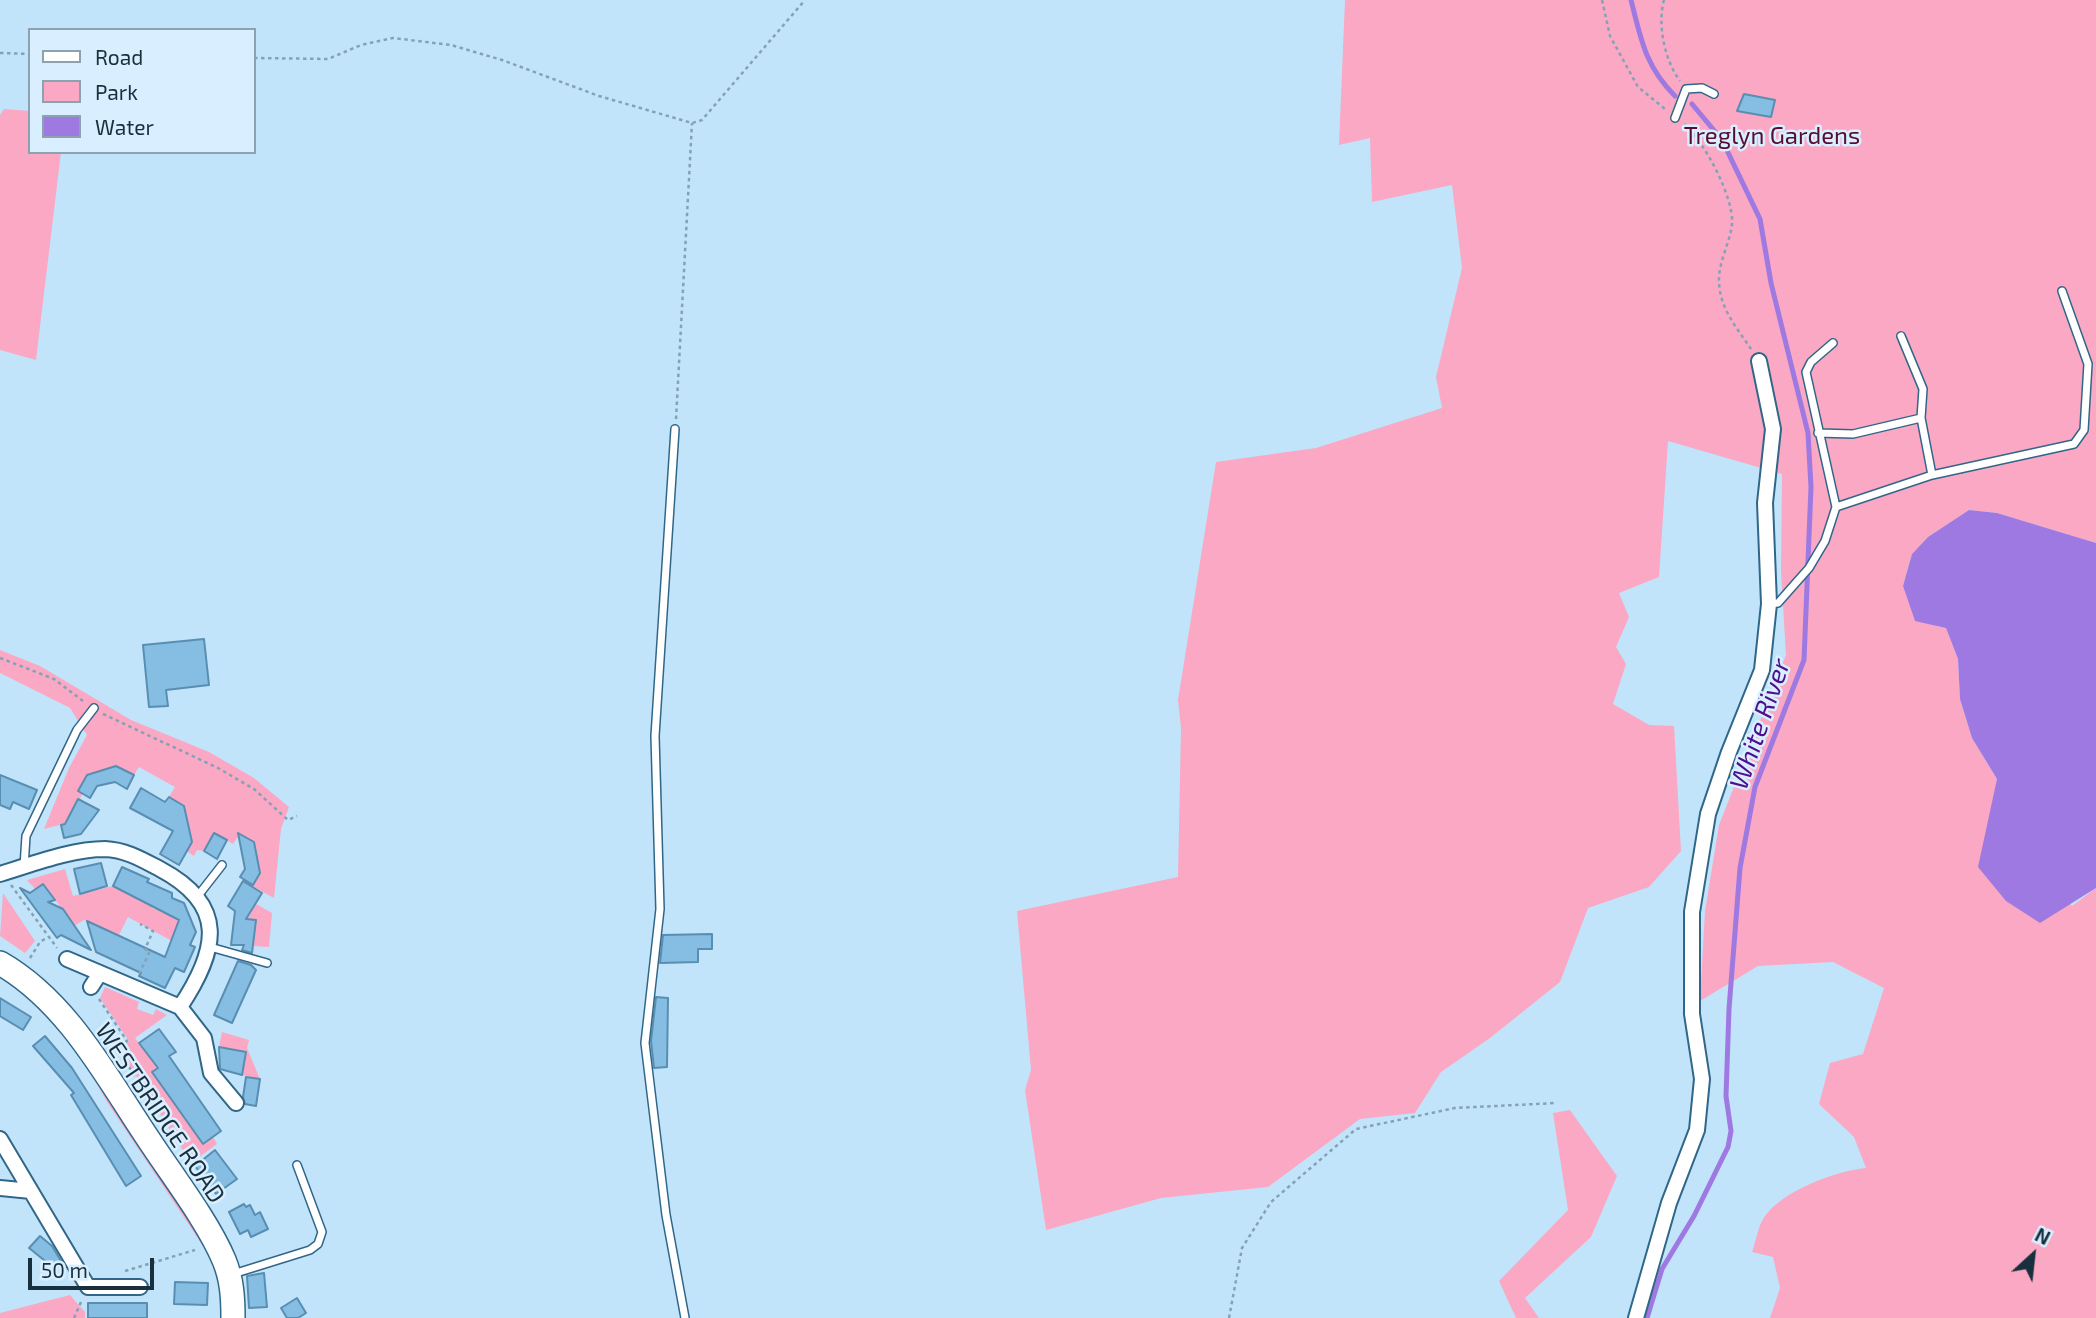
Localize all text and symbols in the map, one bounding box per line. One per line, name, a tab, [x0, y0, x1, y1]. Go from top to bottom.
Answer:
legend	[28, 28, 256, 154]
text: Road	[95, 44, 143, 69]
text: Park	[95, 79, 138, 104]
text: Water	[95, 114, 154, 139]
park label: Treglyn Gardens	[1684, 122, 1860, 150]
water label: White River	[1723, 655, 1797, 793]
street label: WESTBRIDGE ROAD	[89, 1017, 231, 1209]
north arrow	[1998, 1220, 2068, 1290]
text: N	[2031, 1222, 2054, 1249]
scale bar	[32, 1244, 158, 1288]
text: 50 m	[41, 1257, 88, 1282]

